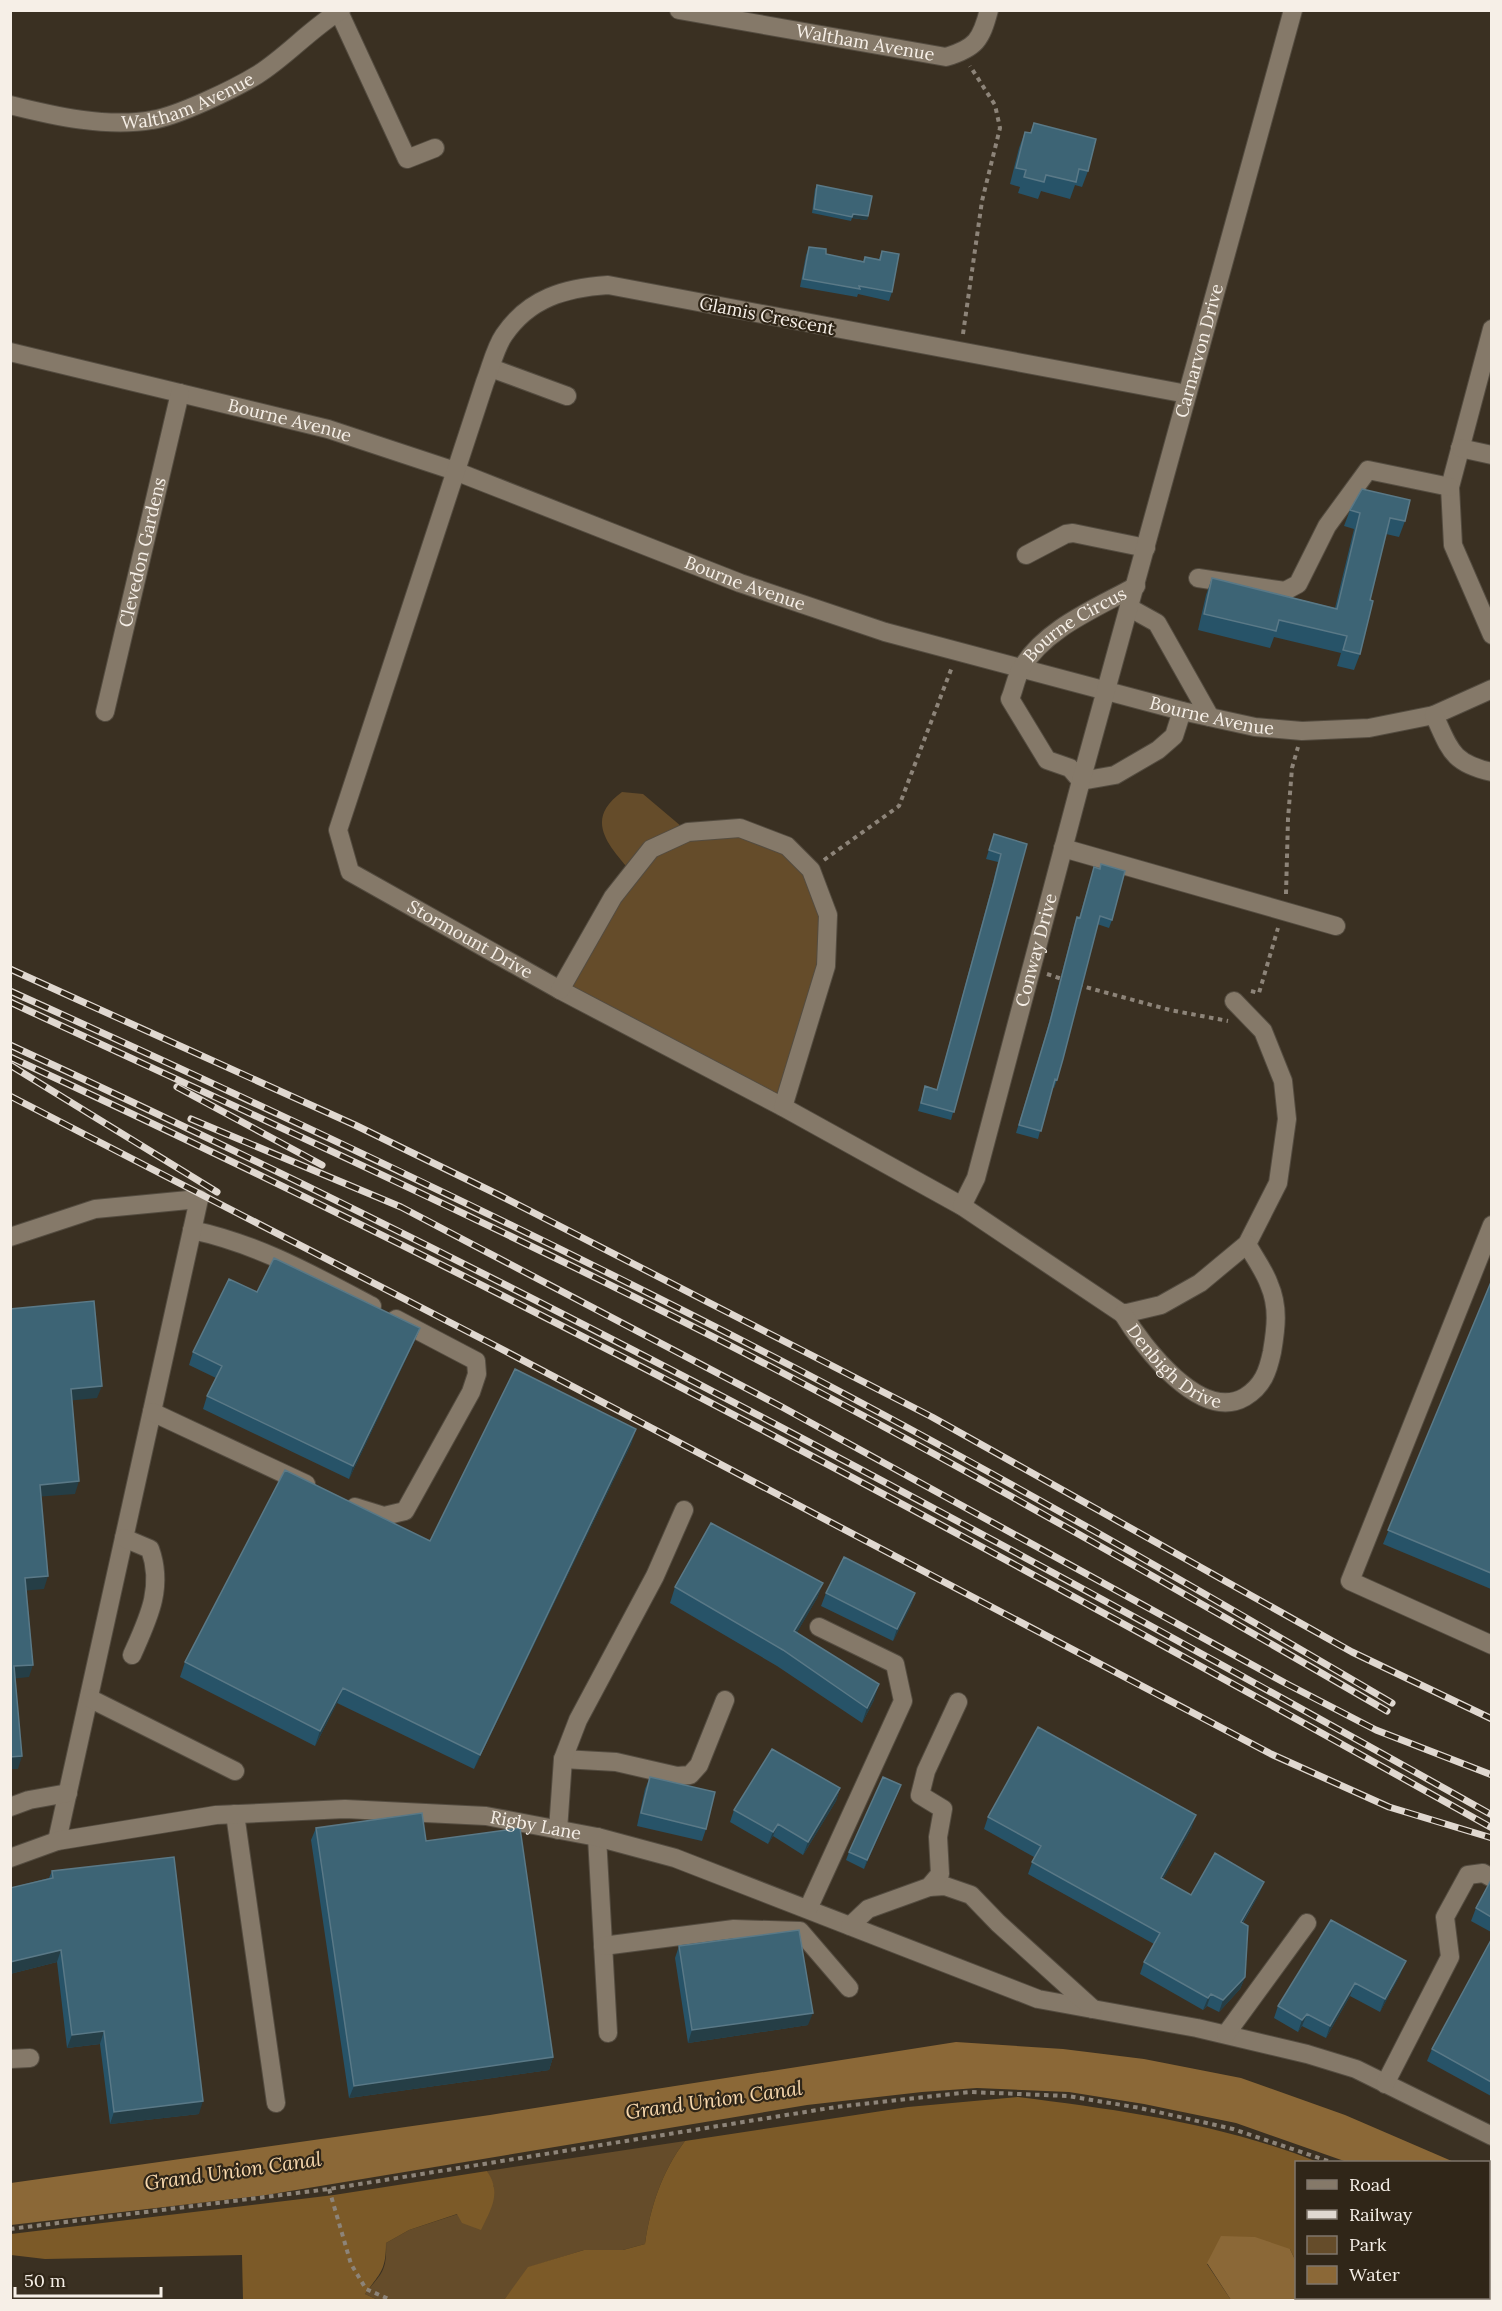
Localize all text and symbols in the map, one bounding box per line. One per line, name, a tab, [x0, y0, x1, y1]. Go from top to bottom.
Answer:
street label: Waltham Avenue	[794, 19, 937, 66]
street label: Waltham Avenue	[121, 67, 258, 134]
street label: Carnarvon Drive	[1169, 281, 1228, 420]
street label: Glamis Crescent	[697, 291, 837, 340]
street label: Bourne Avenue	[226, 393, 355, 447]
street label: Clevedon Gardens	[113, 475, 171, 629]
street label: Bourne Avenue	[681, 550, 809, 615]
street label: Bourne Circus	[1018, 581, 1130, 666]
street label: Bourne Avenue	[1147, 691, 1275, 740]
street label: Conway Drive	[1010, 891, 1062, 1009]
street label: Stormount Drive	[404, 895, 537, 984]
street label: Denbigh Drive	[1122, 1319, 1224, 1413]
street label: Rigby Lane	[488, 1805, 583, 1845]
water label: Grand Union Canal	[624, 2075, 804, 2124]
water label: Grand Union Canal	[143, 2146, 323, 2195]
legend	[1295, 2161, 1490, 2299]
text: Road	[1349, 2173, 1391, 2196]
text: Railway	[1349, 2203, 1413, 2226]
text: Park	[1349, 2233, 1387, 2256]
scale bar	[15, 2260, 160, 2298]
text: Water	[1349, 2263, 1400, 2286]
text: 50 m	[24, 2269, 66, 2292]

